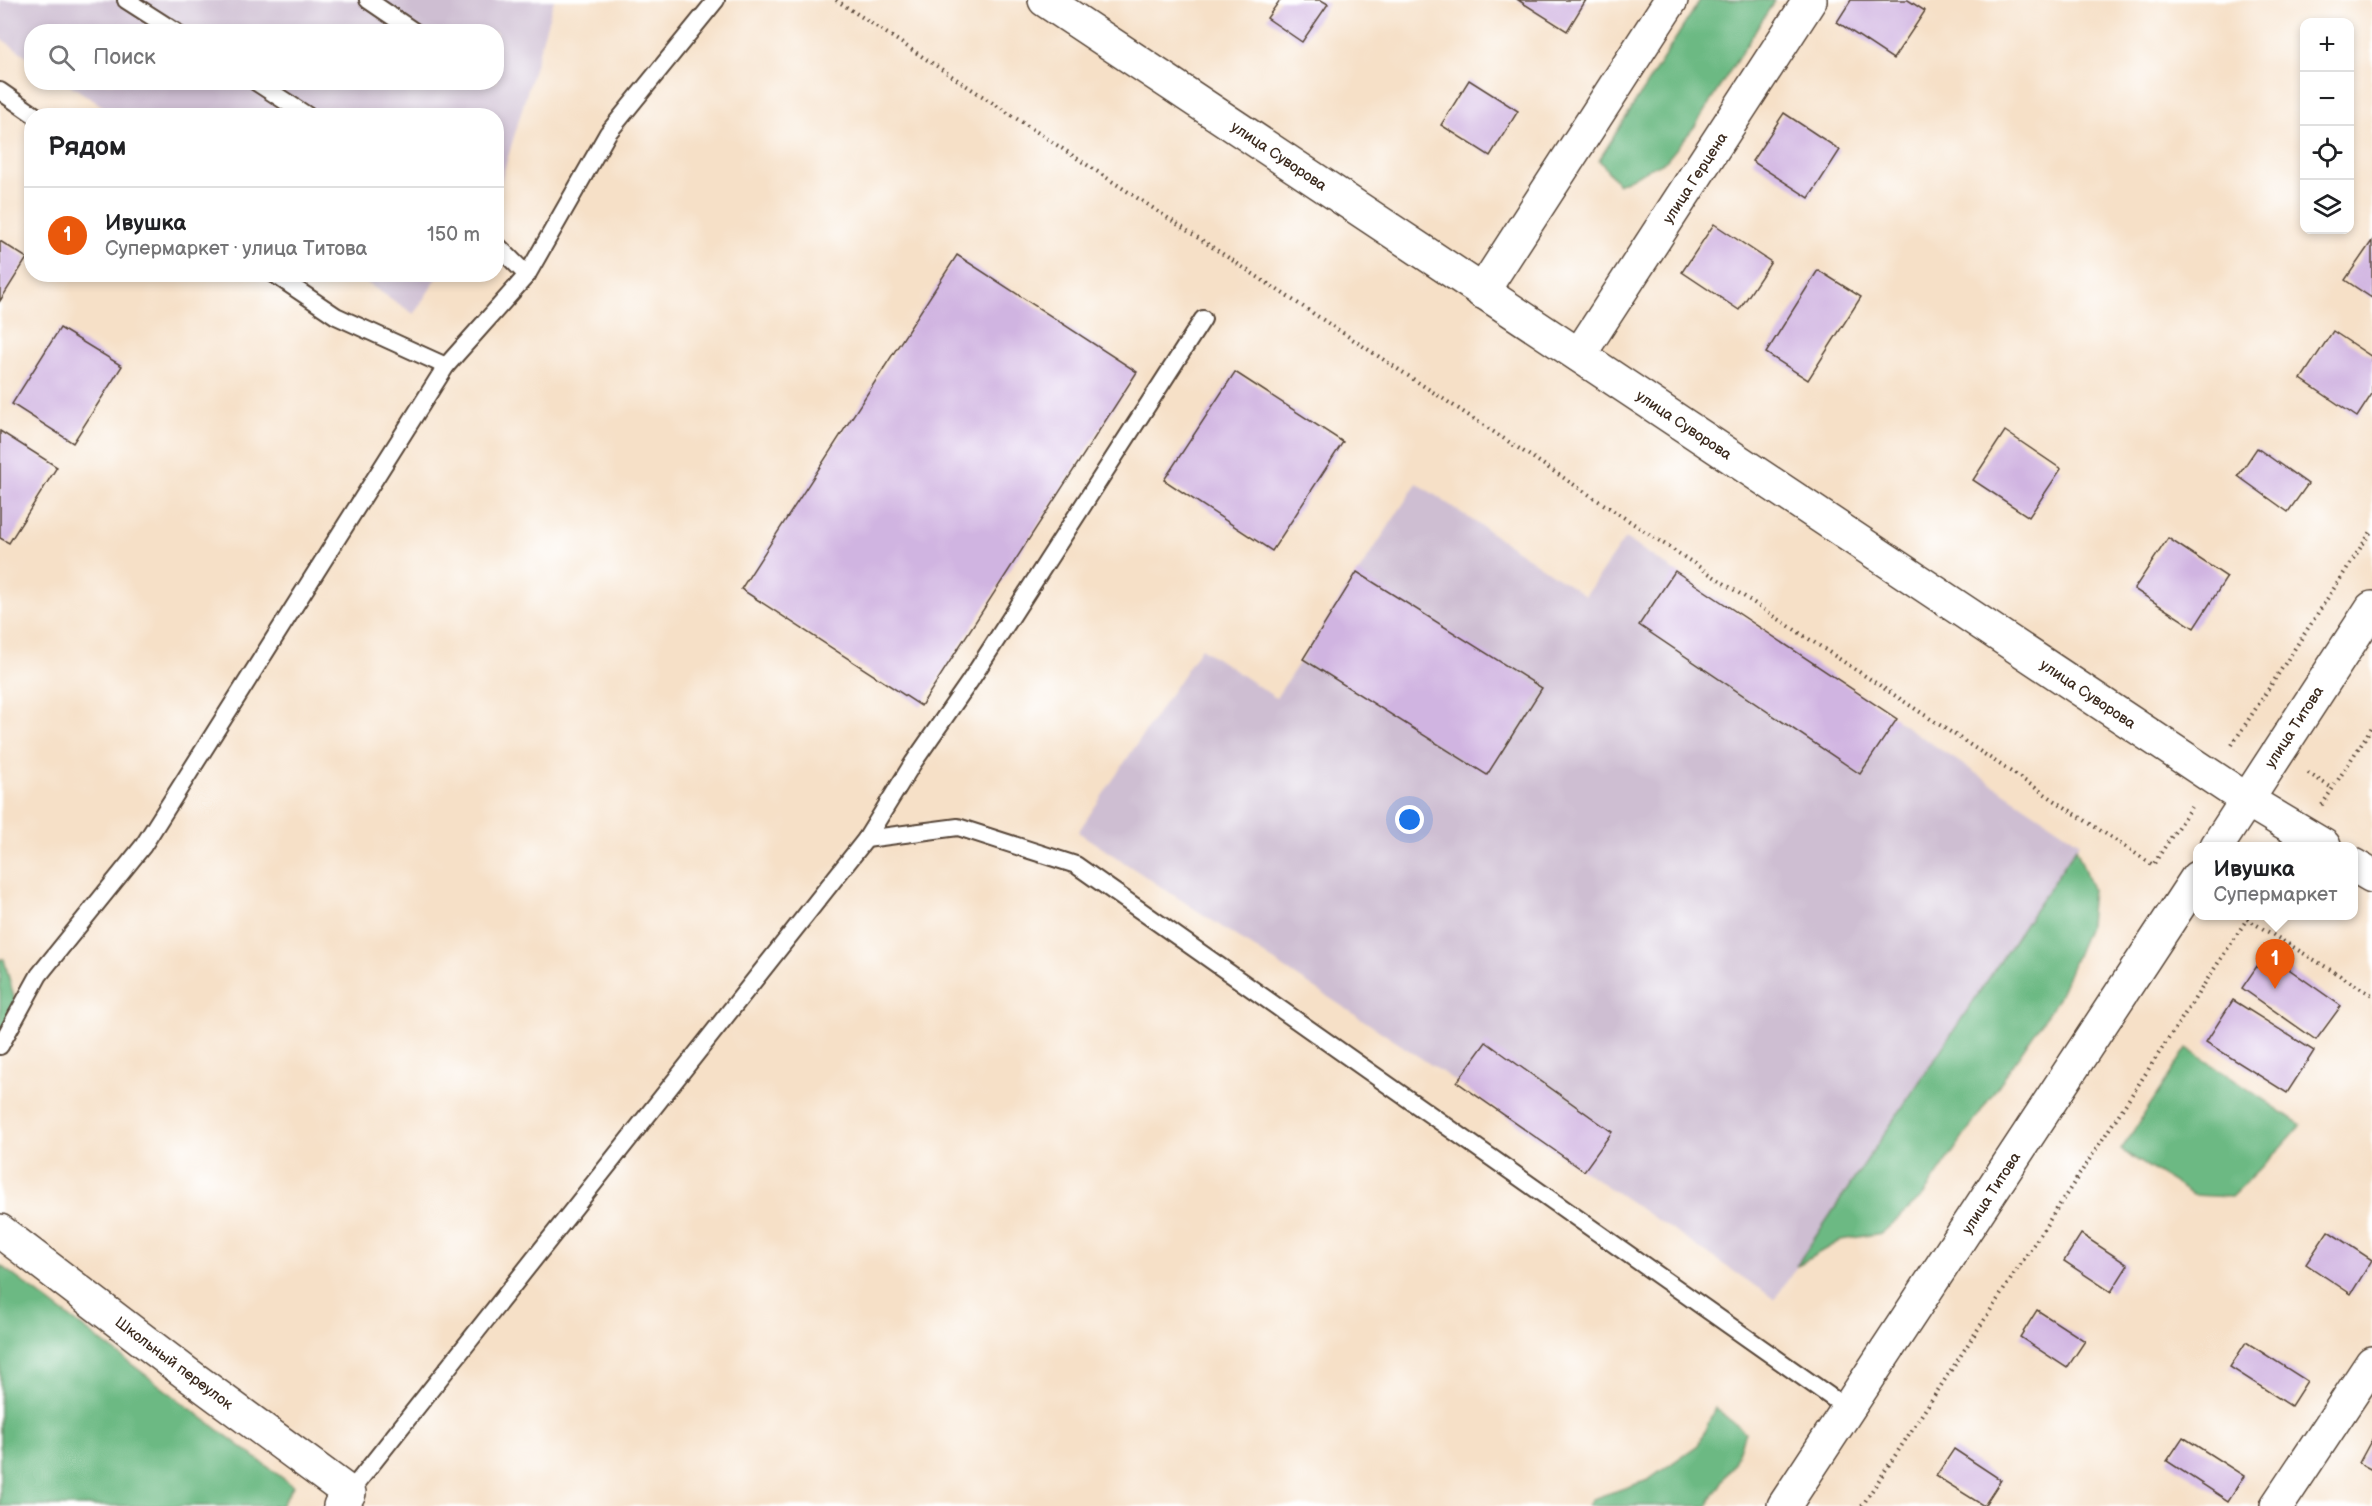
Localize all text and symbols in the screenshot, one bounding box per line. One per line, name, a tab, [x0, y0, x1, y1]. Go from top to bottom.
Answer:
map controls	[2300, 18, 2354, 234]
button: +	[2300, 18, 2354, 72]
search box	[24, 24, 504, 90]
icon: search	[45, 41, 78, 74]
text: Поиск	[93, 44, 156, 71]
button: −	[2300, 72, 2354, 126]
street label: улица Суворова	[1227, 117, 1330, 195]
button: locate	[2300, 126, 2354, 180]
street label: улица Герцена	[1659, 129, 1732, 228]
text: Рядом	[48, 132, 126, 163]
button: layers	[2300, 180, 2354, 234]
text: Ивушка	[105, 210, 186, 237]
text: 1	[63, 223, 72, 247]
text: 150 m	[427, 223, 480, 247]
text: Супермаркет · улица Титова	[105, 237, 367, 261]
street label: улица Суворова	[1632, 386, 1735, 464]
street label: улица Суворова	[2036, 655, 2139, 733]
street label: улица Титова	[2261, 683, 2328, 772]
your location	[1395, 805, 1424, 834]
popup	[2193, 842, 2358, 920]
text: Ивушка	[2213, 856, 2295, 883]
text: Супермаркет	[2213, 883, 2338, 907]
pin: 1	[2256, 940, 2294, 989]
street label: улица Титова	[1958, 1149, 2025, 1238]
street label: Школьный переулок	[111, 1313, 236, 1414]

